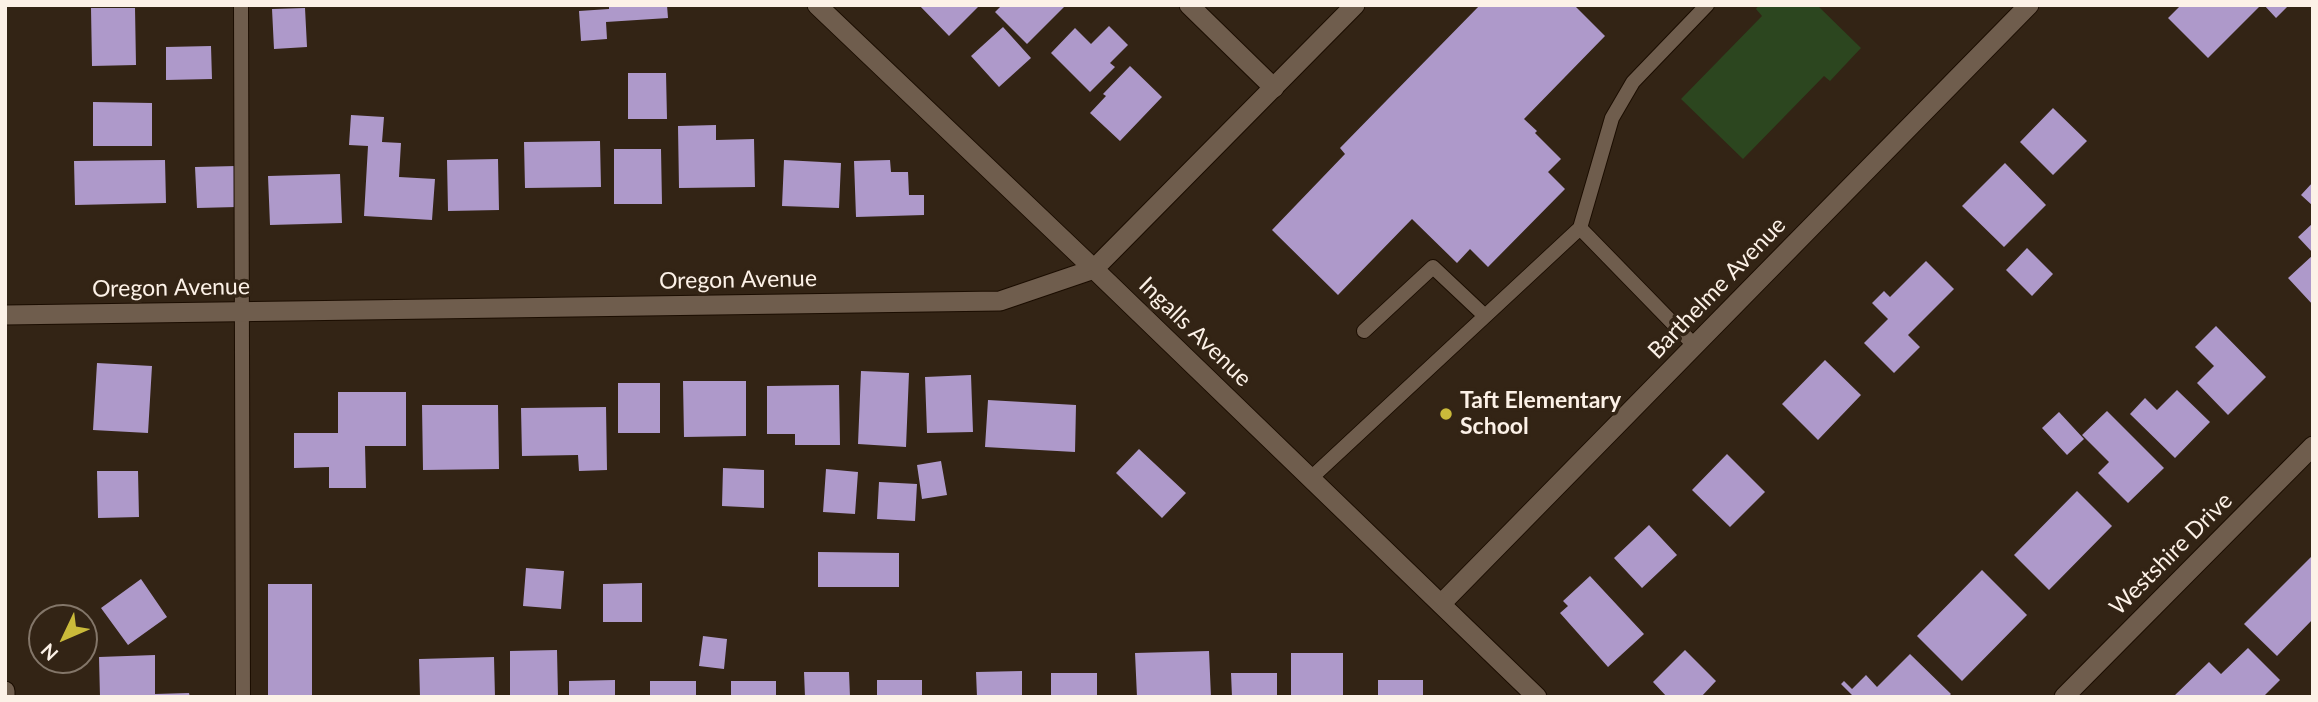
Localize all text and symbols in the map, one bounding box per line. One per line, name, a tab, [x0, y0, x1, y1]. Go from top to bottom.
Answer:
street label: Barthelme Avenue	[1642, 211, 1792, 365]
street label: Oregon Avenue	[659, 265, 817, 295]
street label: Ingalls Avenue	[1133, 272, 1257, 392]
street label: Oregon Avenue	[92, 273, 250, 303]
place label: Taft Elementary School	[1460, 387, 1621, 441]
marker: Taft Elementary School	[1438, 406, 1454, 422]
street label: Westshire Drive	[2104, 487, 2238, 621]
north arrow	[28, 604, 98, 674]
text: N	[36, 639, 62, 666]

